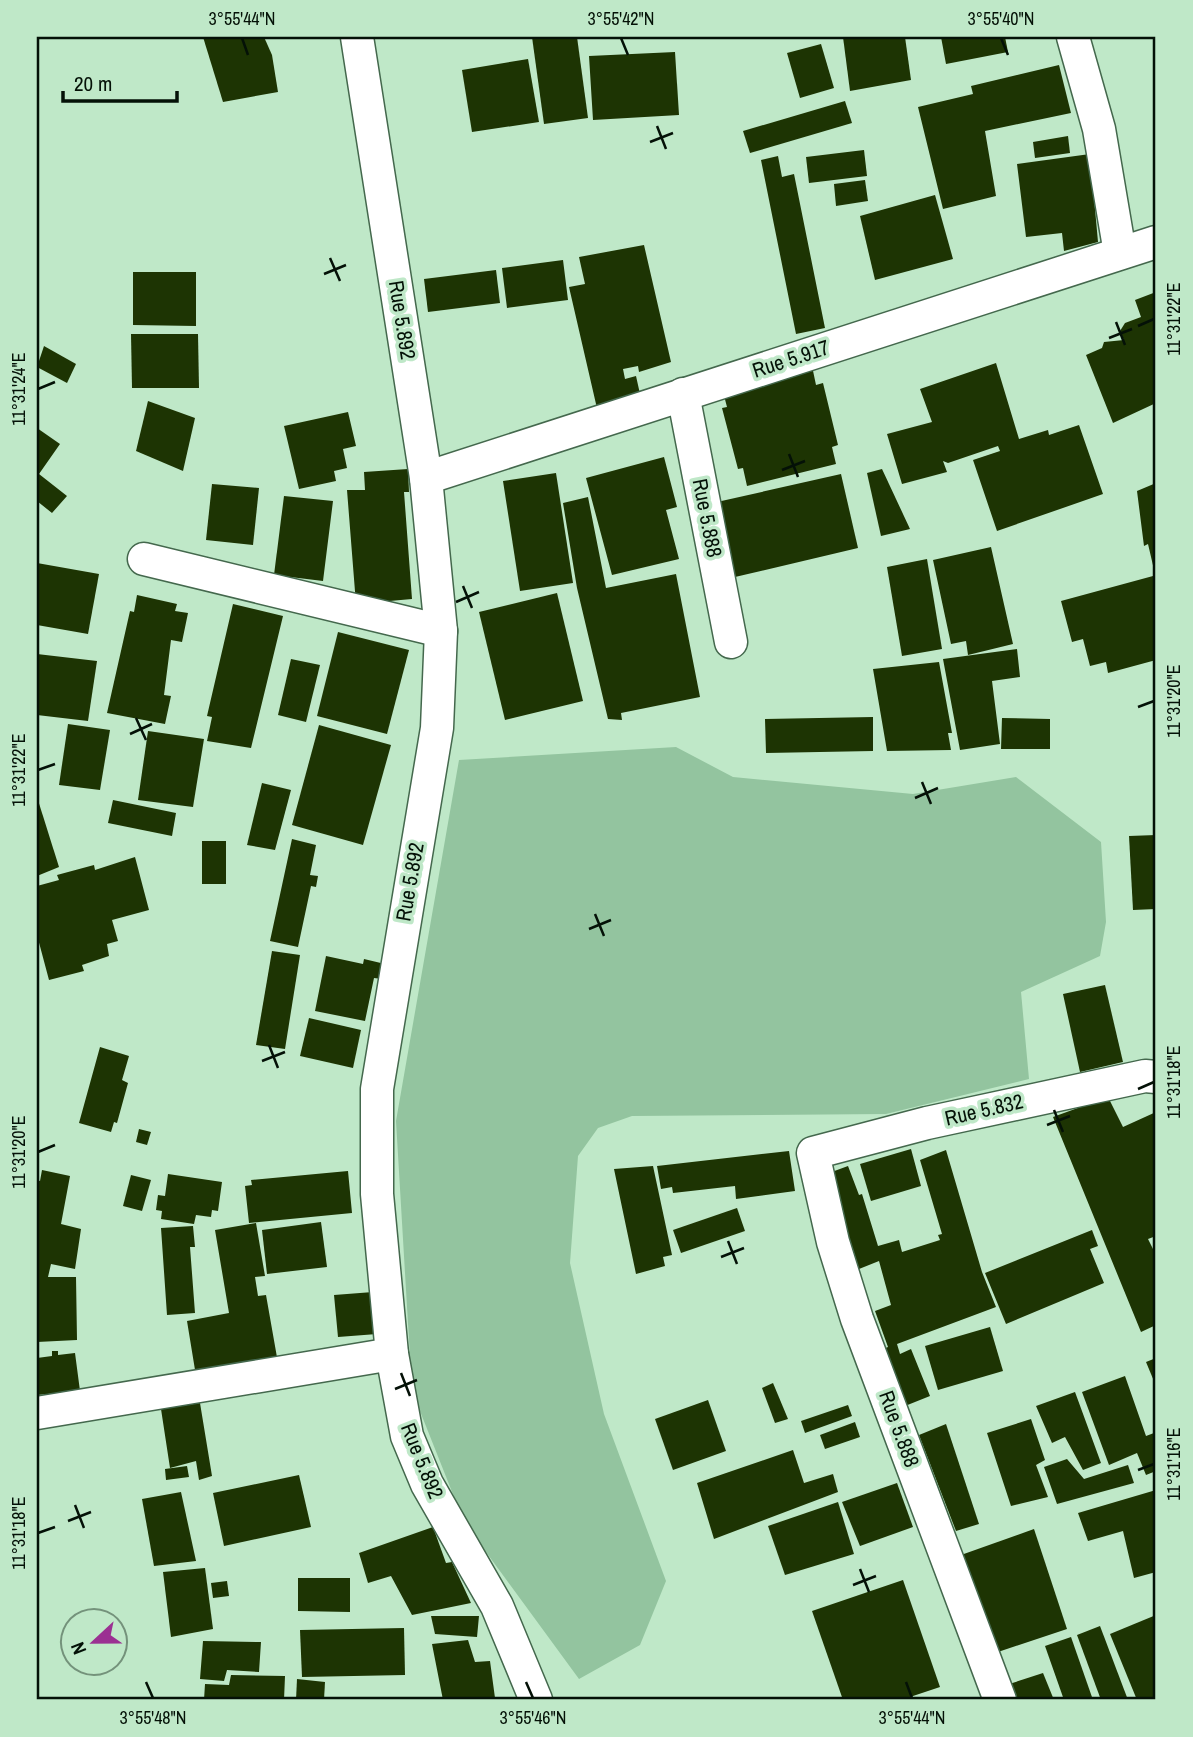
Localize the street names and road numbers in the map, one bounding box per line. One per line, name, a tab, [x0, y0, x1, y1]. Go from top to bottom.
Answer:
street label: Rue 5.892	[382, 278, 423, 361]
street label: Rue 5.917	[749, 332, 833, 385]
street label: Rue 5.888	[686, 476, 729, 560]
street label: Rue 5.892	[388, 840, 431, 924]
street label: Rue 5.832	[942, 1086, 1026, 1133]
street label: Rue 5.888	[872, 1387, 927, 1471]
street label: Rue 5.892	[394, 1419, 451, 1503]

